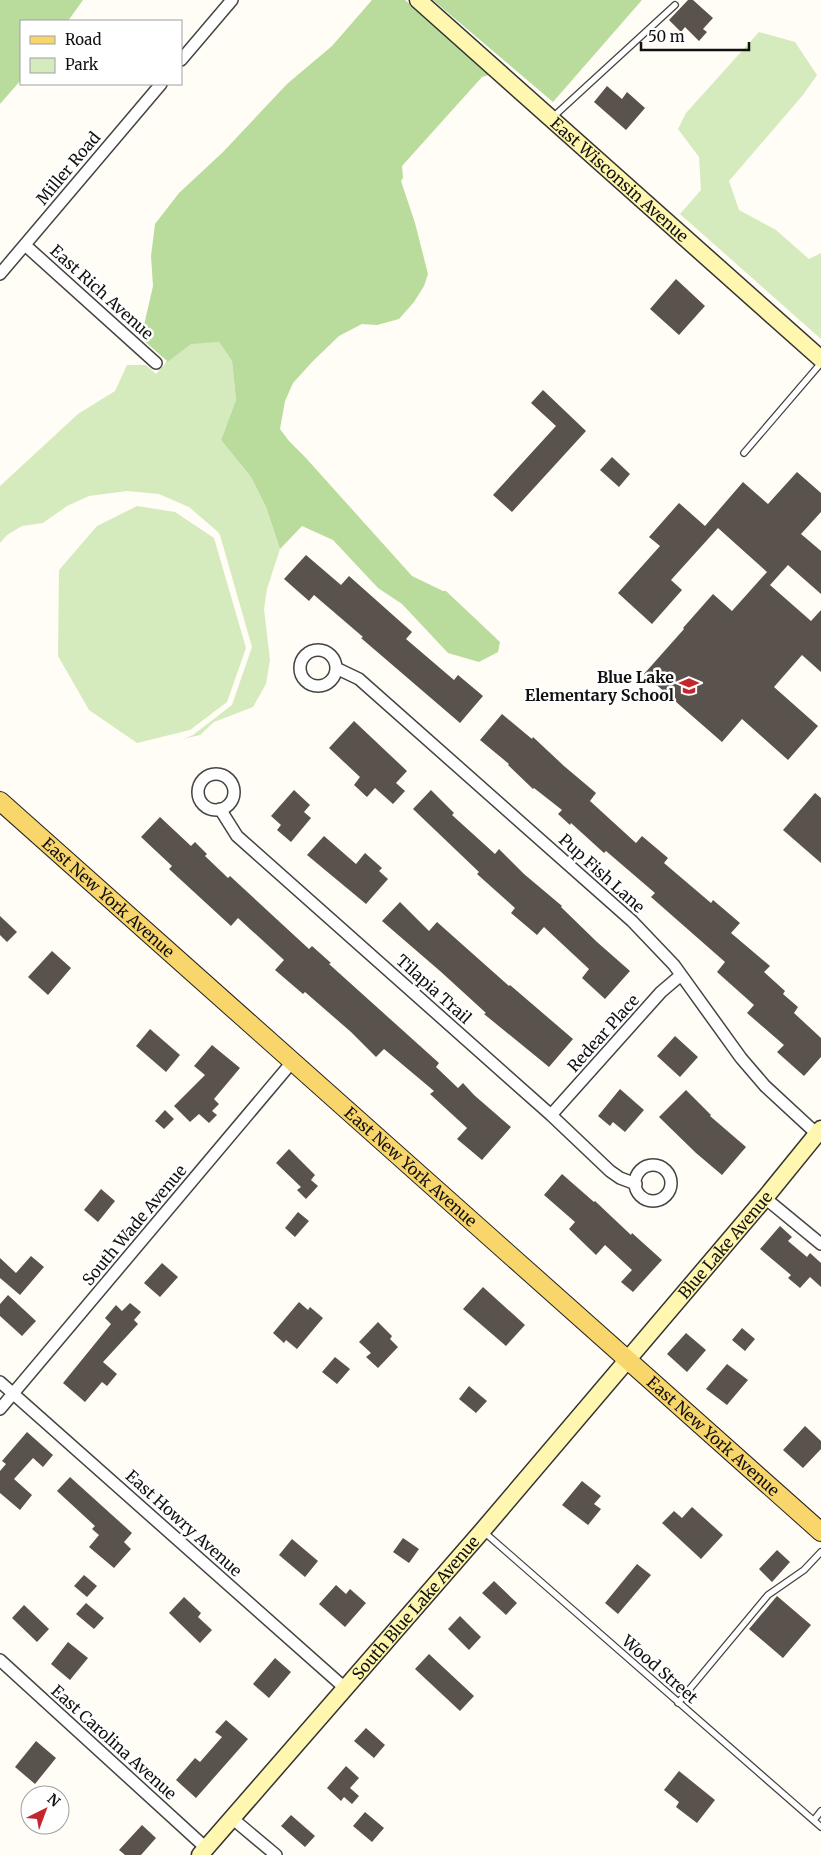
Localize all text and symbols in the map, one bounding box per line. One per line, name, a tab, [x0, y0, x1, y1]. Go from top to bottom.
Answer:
legend	[20, 20, 182, 85]
scale bar	[641, 20, 748, 52]
text: 50 m	[648, 27, 685, 46]
text: Road	[65, 30, 101, 49]
text: Park	[65, 55, 99, 74]
street label: East Wisconsin Avenue	[547, 113, 693, 246]
street label: Miller Road	[32, 127, 105, 209]
street label: East Rich Avenue	[46, 240, 158, 344]
place label: Blue Lake Elementary School	[525, 667, 674, 705]
school or university icon: Blue Lake Elementary School	[678, 675, 700, 697]
street label: Pup Fish Lane	[555, 829, 649, 917]
street label: East New York Avenue	[38, 833, 179, 962]
street label: Tilapia Trail	[392, 950, 476, 1028]
street label: Redear Place	[563, 990, 643, 1076]
street label: East New York Avenue	[340, 1103, 481, 1231]
street label: South Wade Avenue	[78, 1161, 190, 1289]
street label: Blue Lake Avenue	[674, 1187, 776, 1303]
street label: East New York Avenue	[643, 1372, 784, 1500]
street label: East Howry Avenue	[122, 1466, 246, 1580]
street label: South Blue Lake Avenue	[347, 1532, 483, 1684]
street label: Wood Street	[617, 1630, 703, 1708]
street label: East Carolina Avenue	[47, 1681, 181, 1803]
north arrow	[20, 1785, 70, 1835]
text: N	[44, 1790, 64, 1811]

